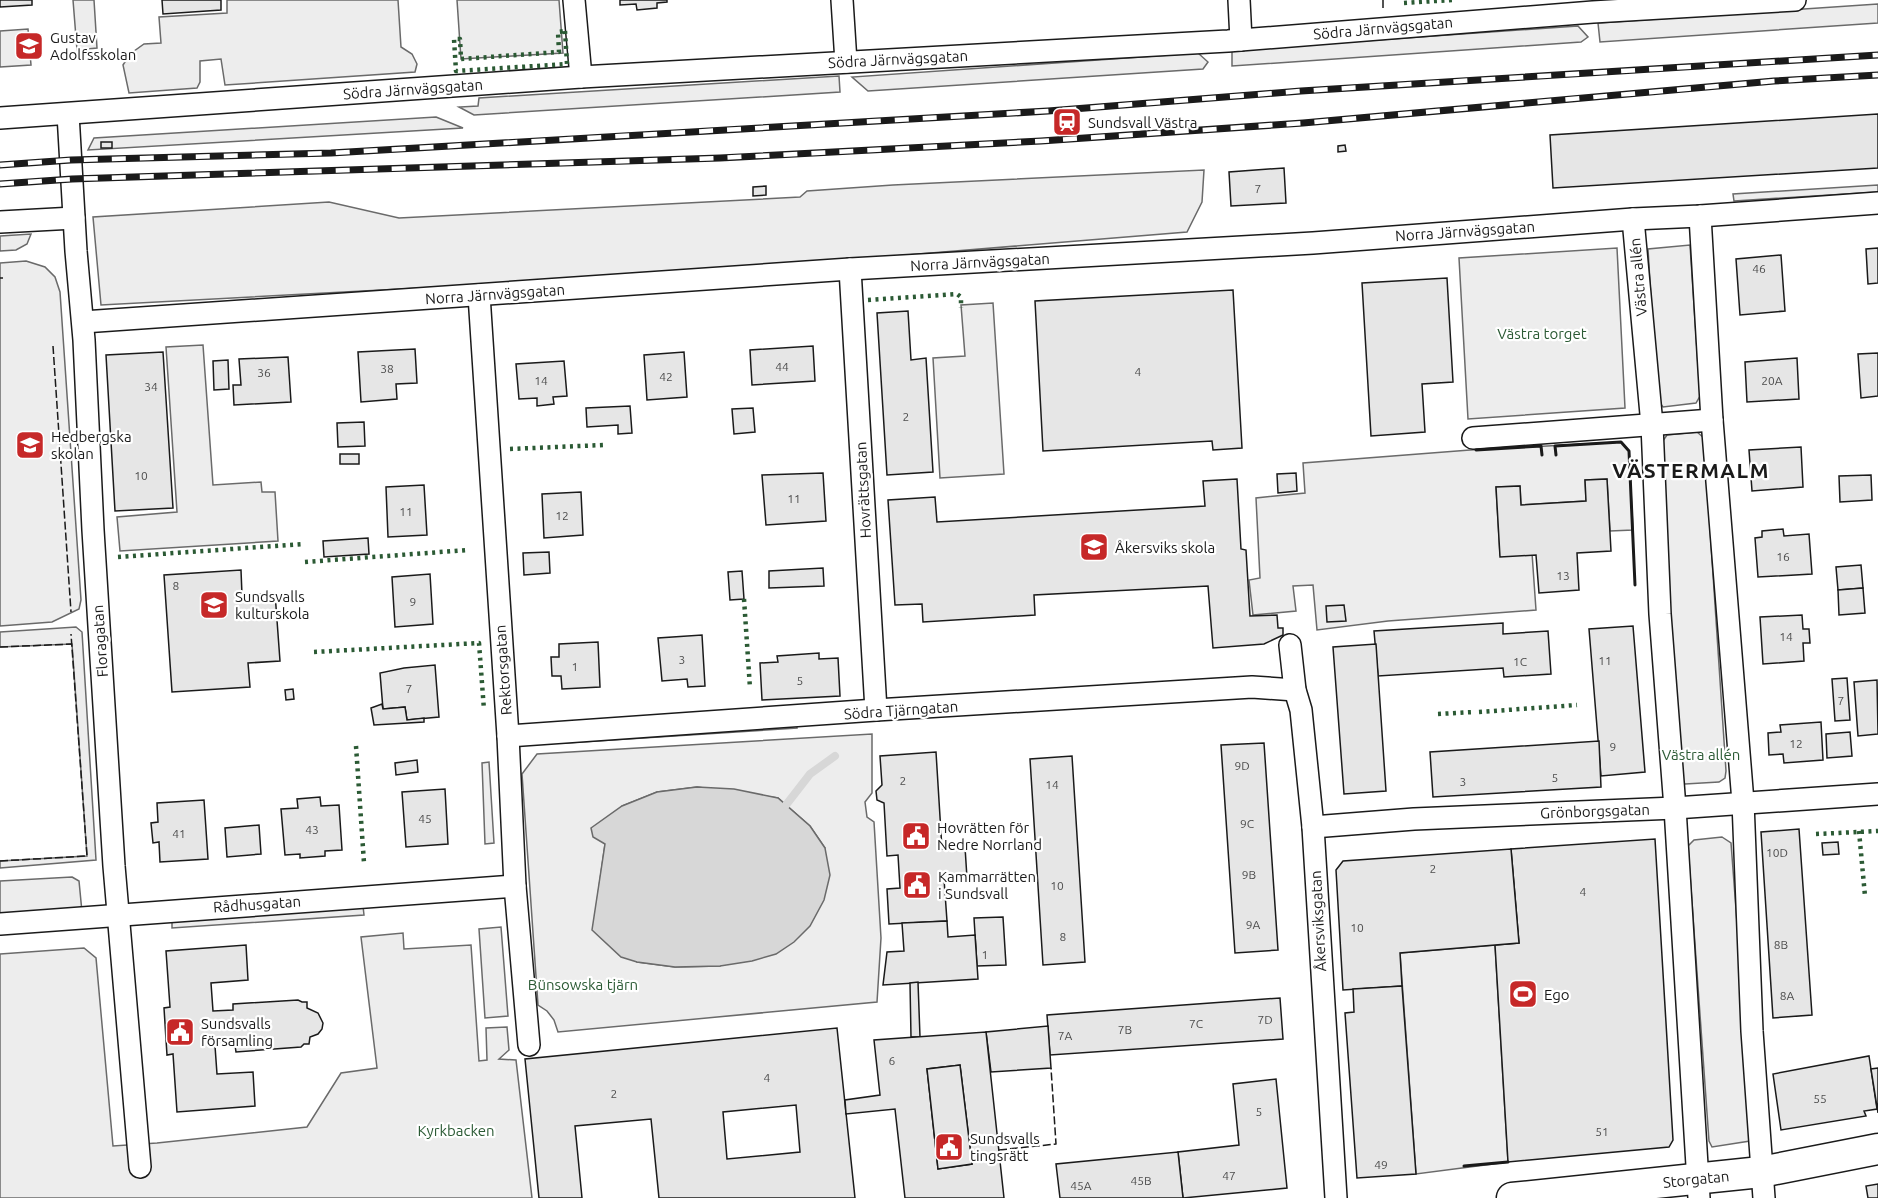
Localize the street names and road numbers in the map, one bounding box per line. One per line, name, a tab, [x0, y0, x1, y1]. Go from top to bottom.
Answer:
street label: Södra Järnvägsgatan	[1312, 13, 1454, 43]
street label: Södra Järnvägsgatan	[828, 47, 968, 71]
street label: Södra Järnvägsgatan	[342, 76, 484, 102]
street label: Norra Järnvägsgatan	[1395, 218, 1535, 244]
street label: Västra allén	[1626, 237, 1650, 317]
street label: Norra Järnvägsgatan	[910, 250, 1050, 274]
street label: Norra Järnvägsgatan	[425, 281, 565, 307]
street label: Hovrättsgatan	[852, 441, 874, 539]
street label: Floragatan	[89, 604, 111, 678]
street label: Rektorsgatan	[491, 624, 515, 716]
street label: Södra Tjärngatan	[843, 698, 959, 722]
street label: Grönborgsgatan	[1540, 801, 1650, 821]
street label: Åkersviksgatan	[1307, 870, 1329, 972]
street label: Rådhusgatan	[213, 892, 301, 916]
street label: Storgatan	[1662, 1167, 1730, 1191]

